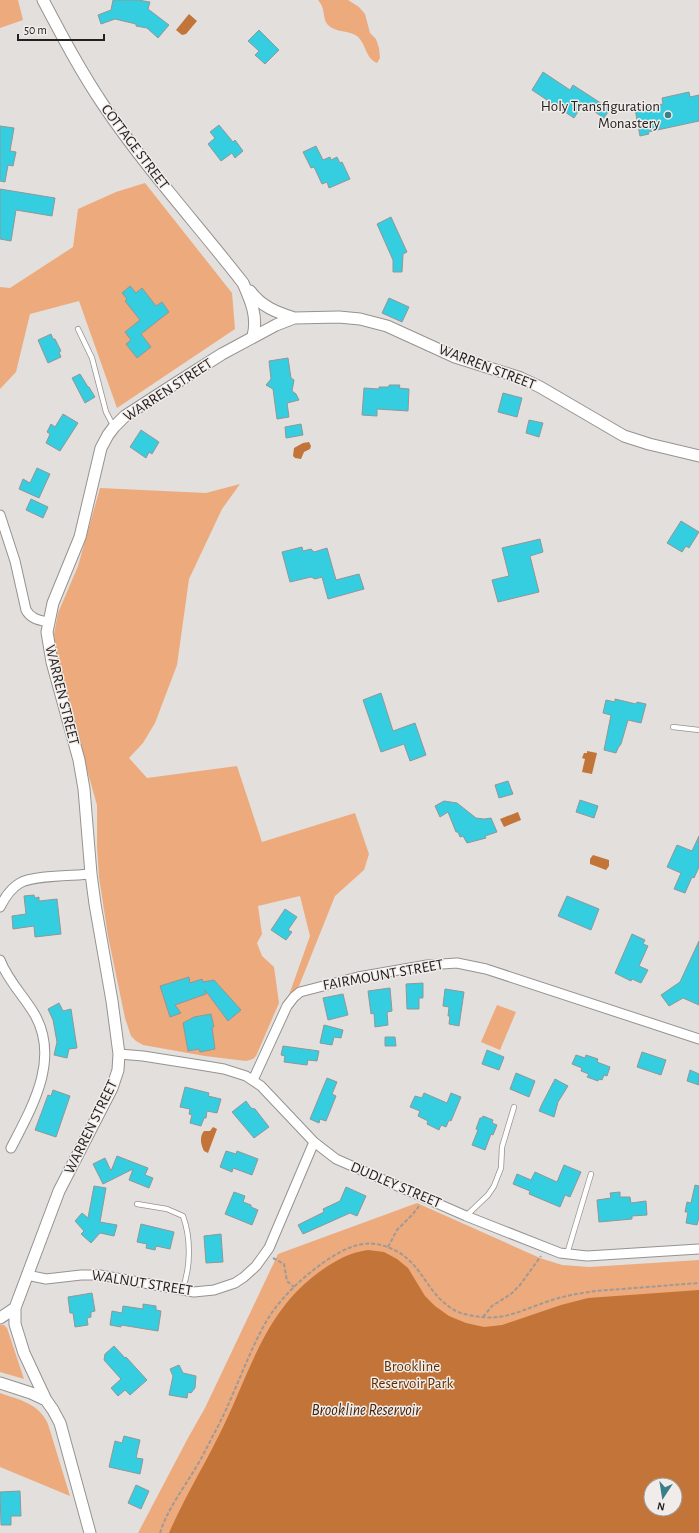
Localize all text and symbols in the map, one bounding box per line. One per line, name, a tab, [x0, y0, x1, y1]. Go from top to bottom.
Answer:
scale bar	[18, 16, 104, 42]
text: 50 m	[24, 24, 47, 36]
place label: Holy Transfiguration Monastery	[541, 99, 661, 131]
street label: COTTAGE STREET	[98, 102, 172, 193]
marker: Holy Transfiguration Monastery	[663, 110, 673, 120]
street label: WARREN STREET	[436, 342, 538, 393]
street label: WARREN STREET	[121, 355, 216, 424]
street label: WARREN STREET	[42, 643, 82, 747]
street label: FAIRMOUNT STREET	[322, 957, 445, 993]
street label: WARREN STREET	[62, 1077, 121, 1176]
street label: DUDLEY STREET	[348, 1159, 444, 1211]
street label: WALNUT STREET	[91, 1268, 194, 1298]
park label: Brookline Reservoir Park	[371, 1359, 453, 1391]
water label: Brookline Reservoir	[311, 1402, 421, 1418]
north arrow	[643, 1477, 683, 1517]
text: N	[656, 1500, 666, 1512]

